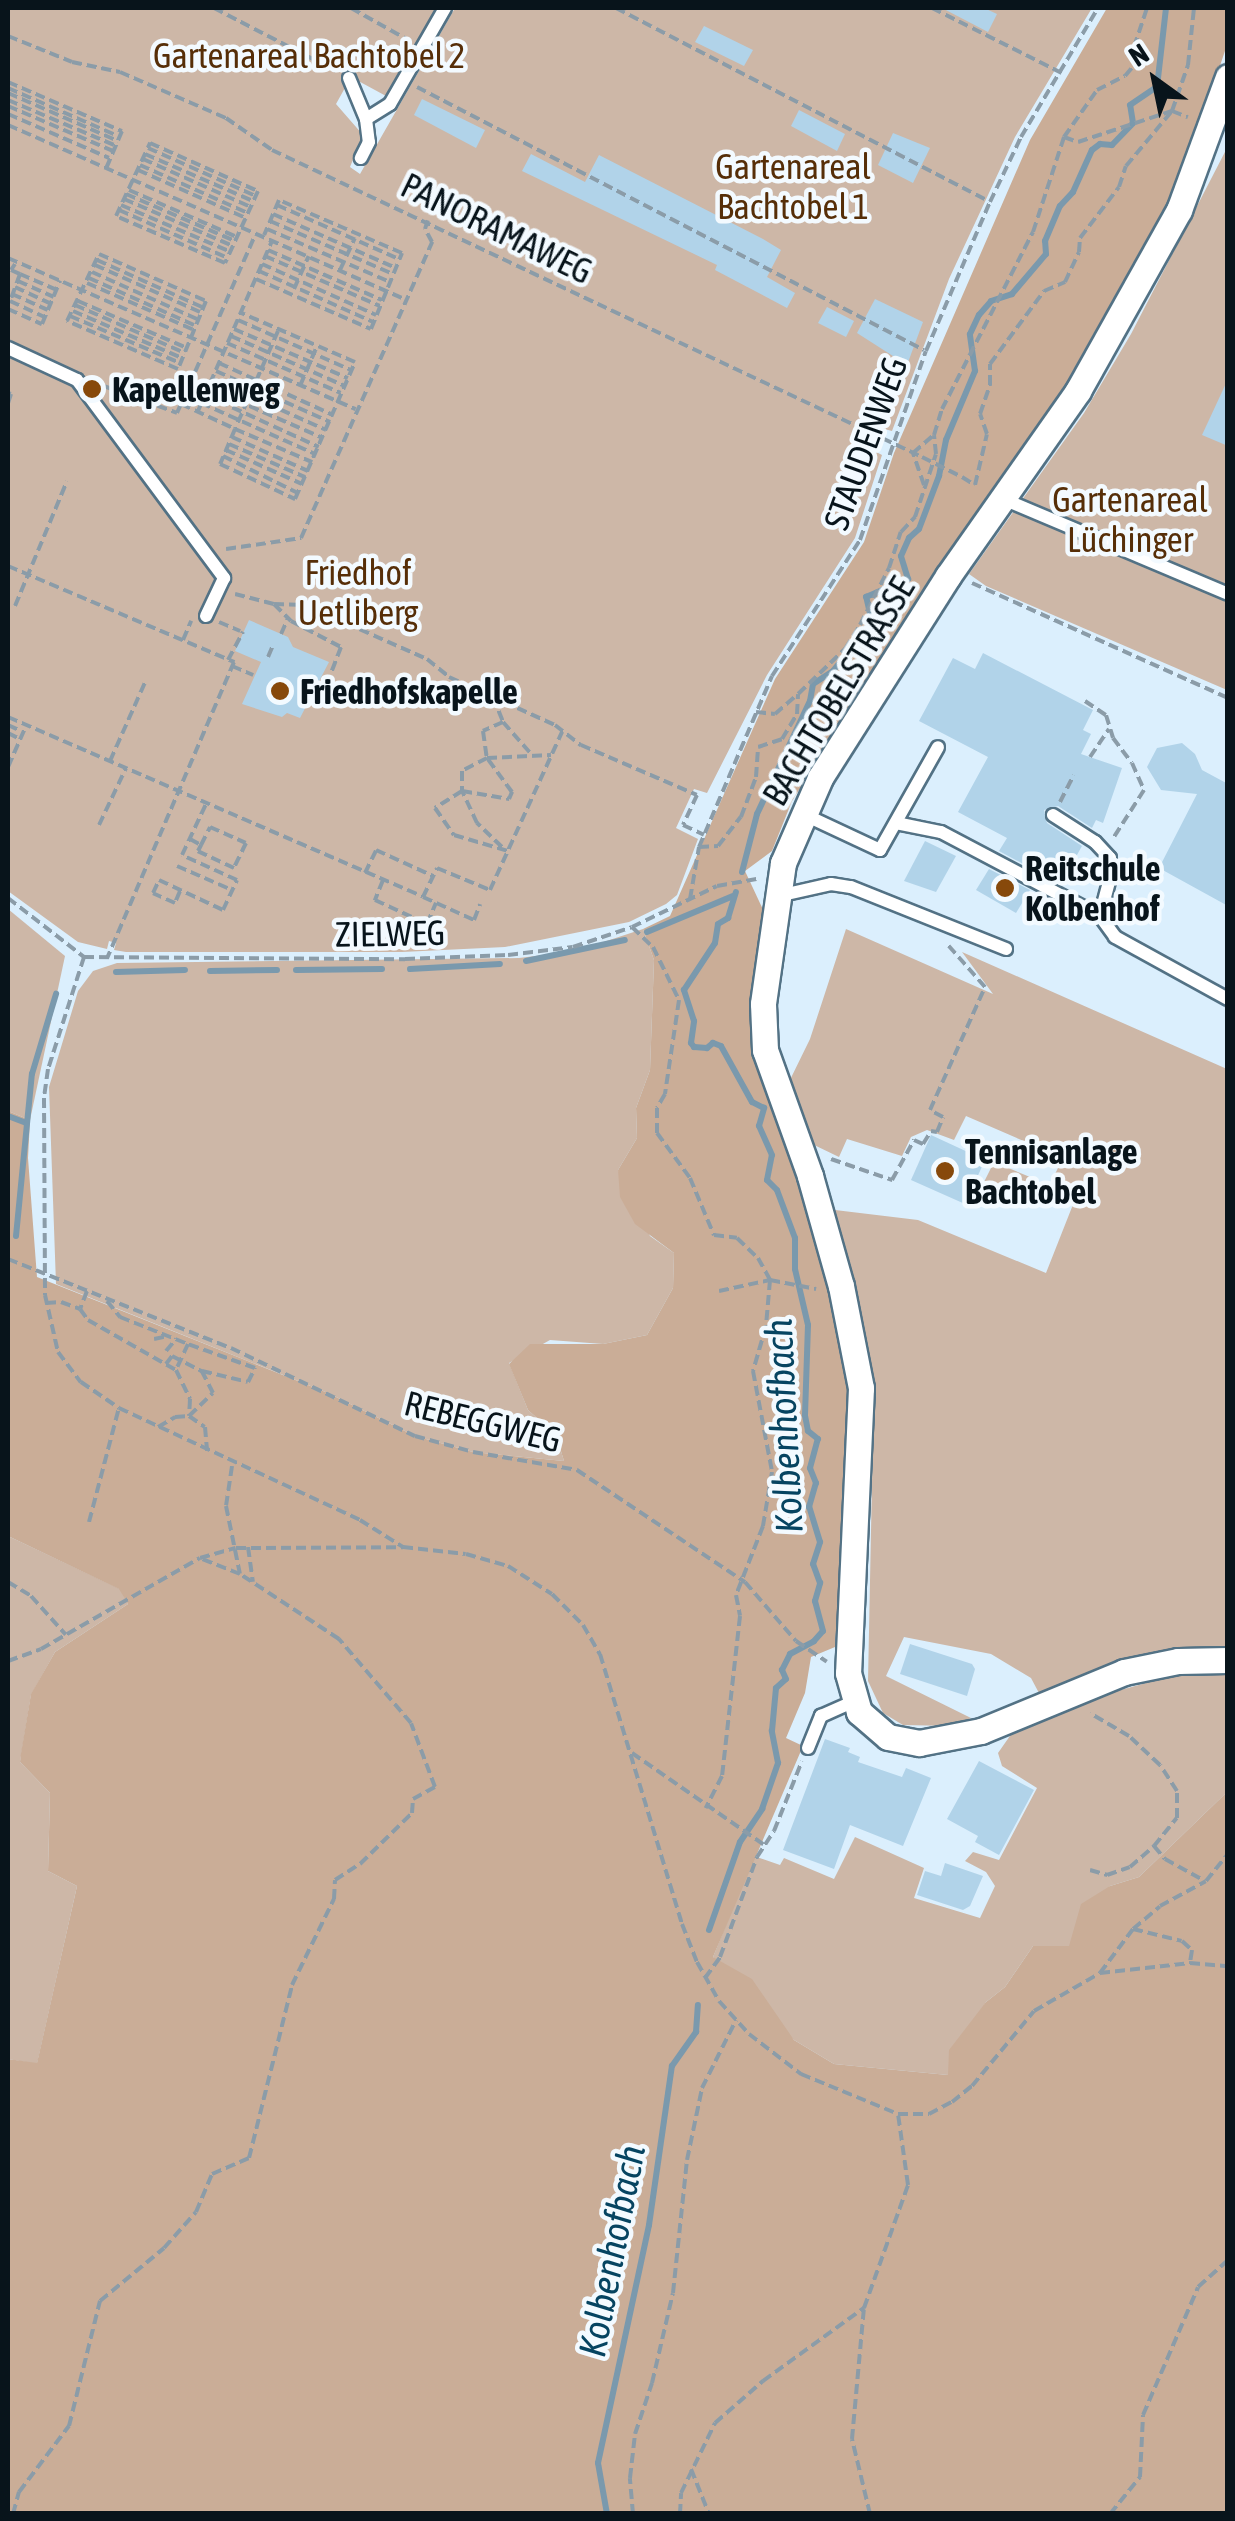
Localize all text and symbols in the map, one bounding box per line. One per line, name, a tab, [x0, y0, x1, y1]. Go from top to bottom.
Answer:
north arrow	[1105, 30, 1205, 130]
park label: Gartenareal Bachtobel 2	[153, 34, 465, 76]
text: N	[1123, 37, 1154, 73]
park label: Gartenareal Bachtobel 1	[715, 145, 871, 227]
street label: PANORAMAWEG	[395, 164, 599, 292]
street label: STAUDENWEG	[814, 351, 916, 535]
place label: Kapellenweg	[112, 368, 280, 410]
marker: Kapellenweg	[81, 378, 103, 400]
park label: Gartenareal Lüchinger	[1052, 478, 1208, 560]
park label: Friedhof Uetliberg	[298, 551, 418, 633]
street label: BACHTOBELSTRASSE	[753, 569, 923, 813]
place label: Friedhofskapelle	[300, 670, 518, 712]
marker: Friedhofskapelle	[269, 680, 291, 702]
place label: Reitschule Kolbenhof	[1025, 847, 1161, 929]
marker: Reitschule Kolbenhof	[994, 877, 1016, 899]
street label: ZIELWEG	[335, 911, 445, 955]
place label: Tennisanlage Bachtobel	[965, 1130, 1138, 1212]
marker: Tennisanlage Bachtobel	[934, 1160, 956, 1182]
water label: Kolbenhofbach	[756, 1318, 812, 1534]
street label: REBEGGWEG	[400, 1381, 566, 1461]
water label: Kolbenhofbach	[569, 2141, 655, 2361]

